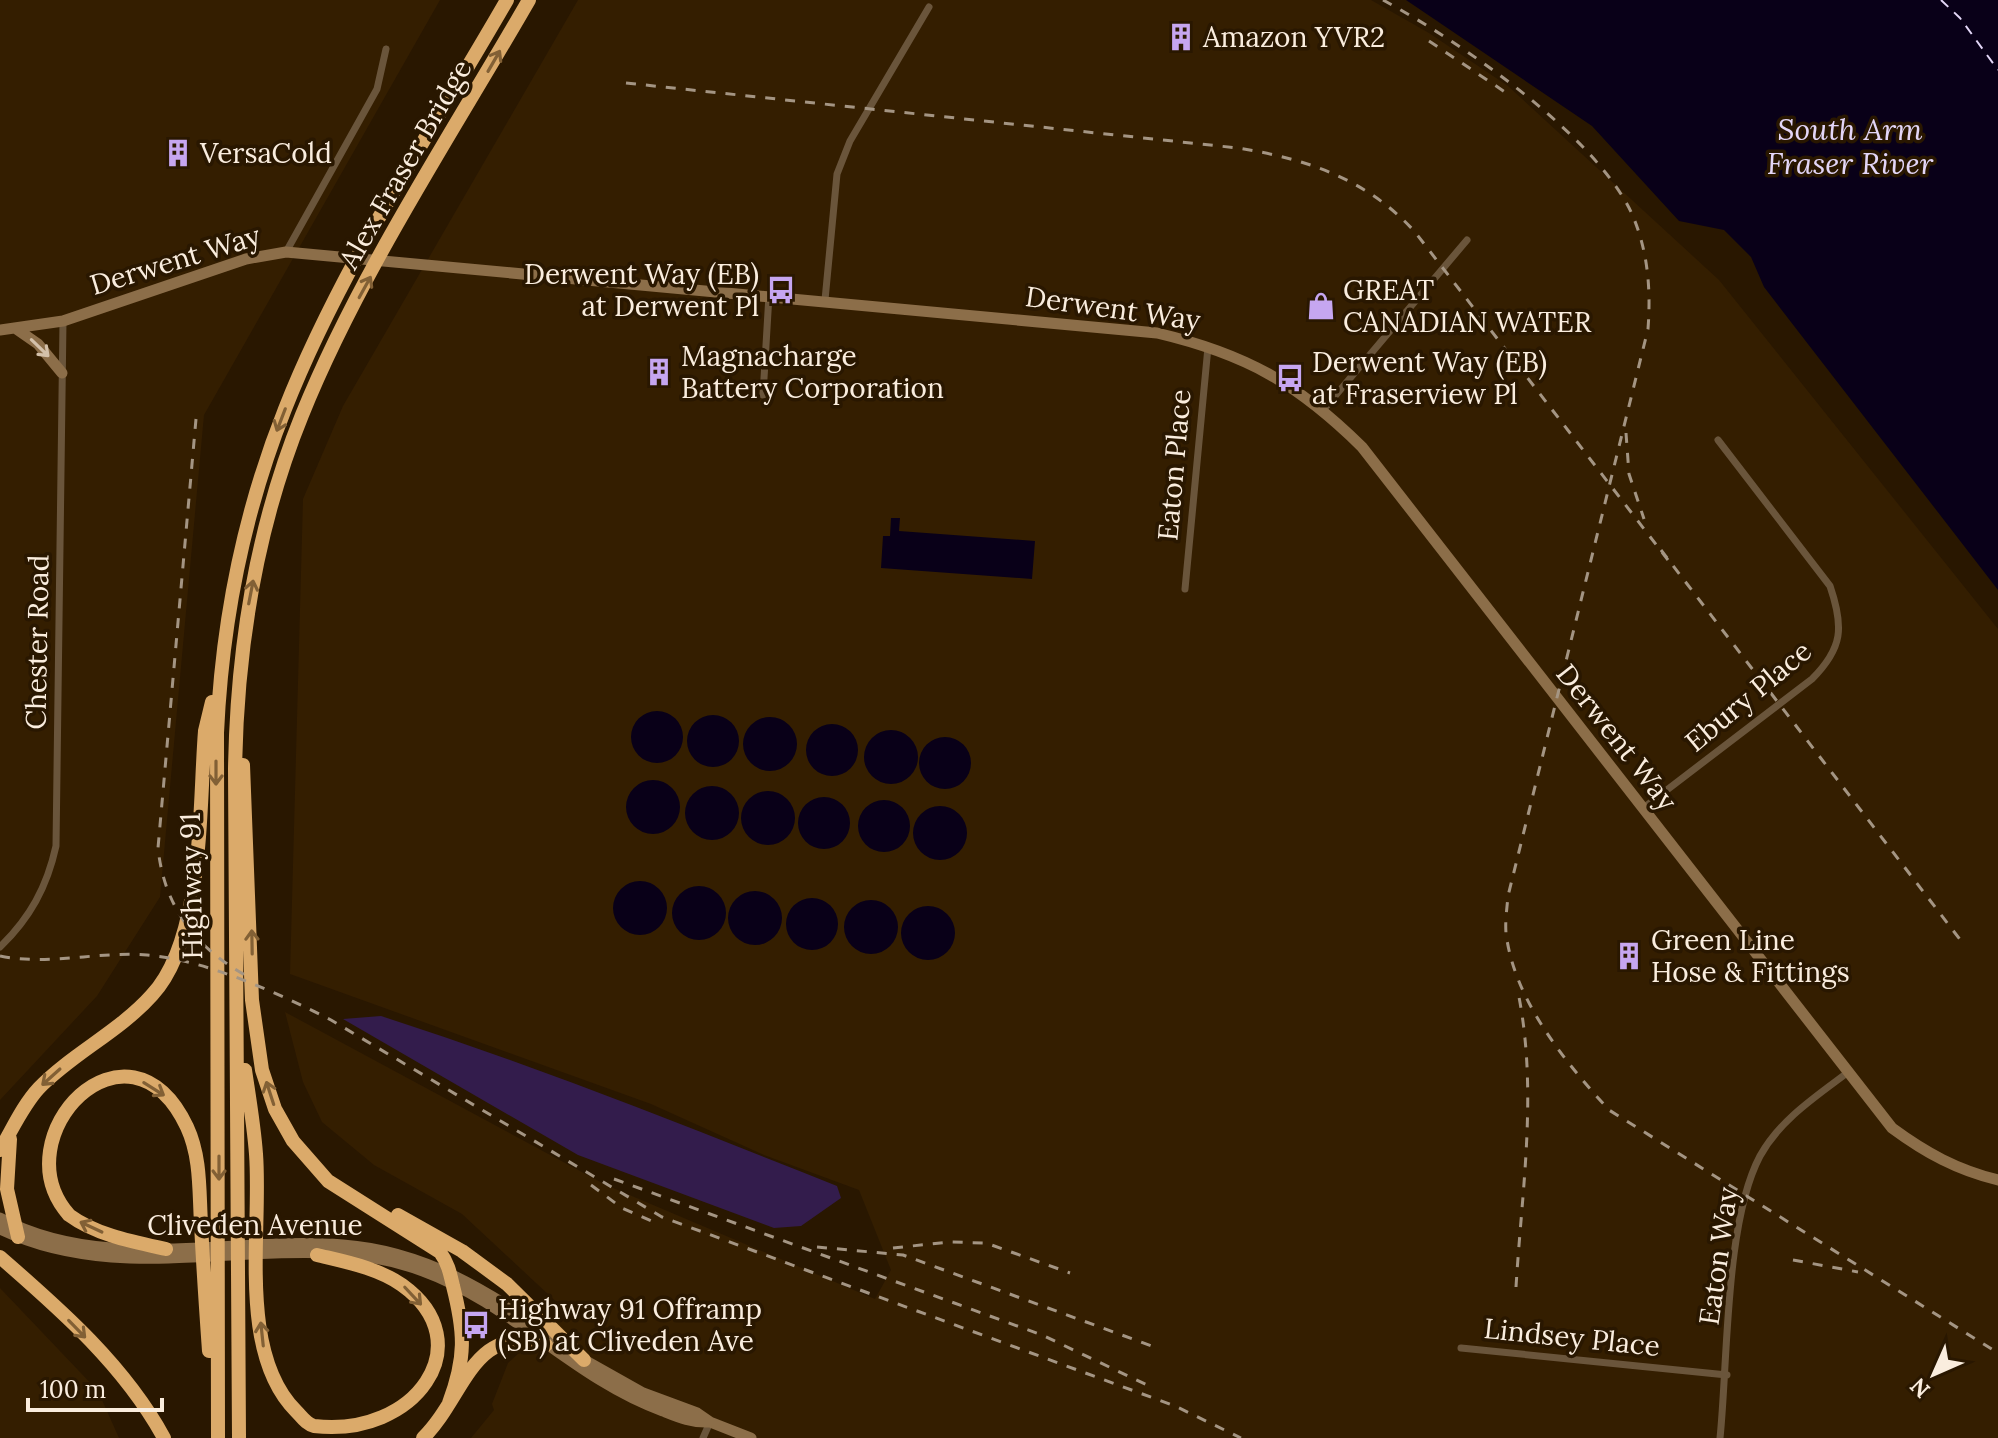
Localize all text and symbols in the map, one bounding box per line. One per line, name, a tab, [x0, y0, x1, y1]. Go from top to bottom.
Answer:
place label: Amazon YVR2	[1202, 19, 1385, 55]
building icon: Amazon YVR2	[1166, 22, 1196, 52]
one-way arrow	[486, 50, 502, 73]
street label: Alex Fraser Bridge	[330, 53, 480, 276]
water label: South Arm Fraser River	[1767, 110, 1934, 182]
place label: VersaCold	[199, 135, 332, 171]
building icon: VersaCold	[163, 138, 193, 168]
street label: Derwent Way	[85, 217, 265, 303]
place label: Derwent Way (EB) at Derwent Pl	[524, 256, 759, 324]
place label: GREAT CANADIAN WATER	[1343, 272, 1592, 340]
one-way arrow	[358, 275, 373, 299]
bus stop icon: Derwent Way (EB) at Derwent Pl	[766, 275, 796, 305]
street label: Derwent Way	[1023, 278, 1203, 338]
shop icon: GREAT CANADIAN WATER	[1306, 291, 1336, 321]
place label: Magnacharge Battery Corporation	[681, 338, 944, 406]
one-way arrow	[30, 339, 50, 358]
place label: Derwent Way (EB) at Fraserview Pl	[1312, 344, 1547, 412]
building icon: Magnacharge Battery Corporation	[644, 357, 674, 387]
bus stop icon: Derwent Way (EB) at Fraserview Pl	[1275, 363, 1305, 393]
street label: Eaton Place	[1149, 388, 1199, 542]
one-way arrow	[273, 407, 287, 432]
street label: Chester Road	[17, 554, 57, 730]
one-way arrow	[244, 580, 259, 605]
street label: Ebury Place	[1677, 633, 1819, 759]
street label: Derwent Way	[1549, 656, 1686, 818]
one-way arrow	[209, 759, 224, 786]
street label: Highway 91	[172, 812, 210, 960]
place label: Green Line Hose & Fittings	[1651, 922, 1850, 990]
one-way arrow	[244, 929, 260, 956]
building icon: Green Line Hose & Fittings	[1614, 941, 1644, 971]
one-way arrow	[41, 1068, 61, 1087]
one-way arrow	[261, 1081, 276, 1106]
one-way arrow	[142, 1082, 165, 1098]
one-way arrow	[211, 1154, 227, 1181]
street label: Eaton Way	[1691, 1184, 1746, 1327]
street label: Cliveden Avenue	[147, 1207, 363, 1243]
one-way arrow	[80, 1219, 104, 1234]
one-way arrow	[403, 1286, 422, 1306]
place label: Highway 91 Offramp (SB) at Cliveden Ave	[498, 1291, 762, 1359]
bus stop icon: Highway 91 Offramp (SB) at Cliveden Ave	[461, 1310, 491, 1340]
street label: Lindsey Place	[1482, 1310, 1662, 1364]
one-way arrow	[68, 1319, 87, 1339]
one-way arrow	[254, 1321, 269, 1348]
north arrow	[1894, 1334, 1974, 1414]
scale bar	[28, 1362, 162, 1412]
text: N	[1904, 1372, 1936, 1404]
text: 100 m	[40, 1374, 106, 1405]

